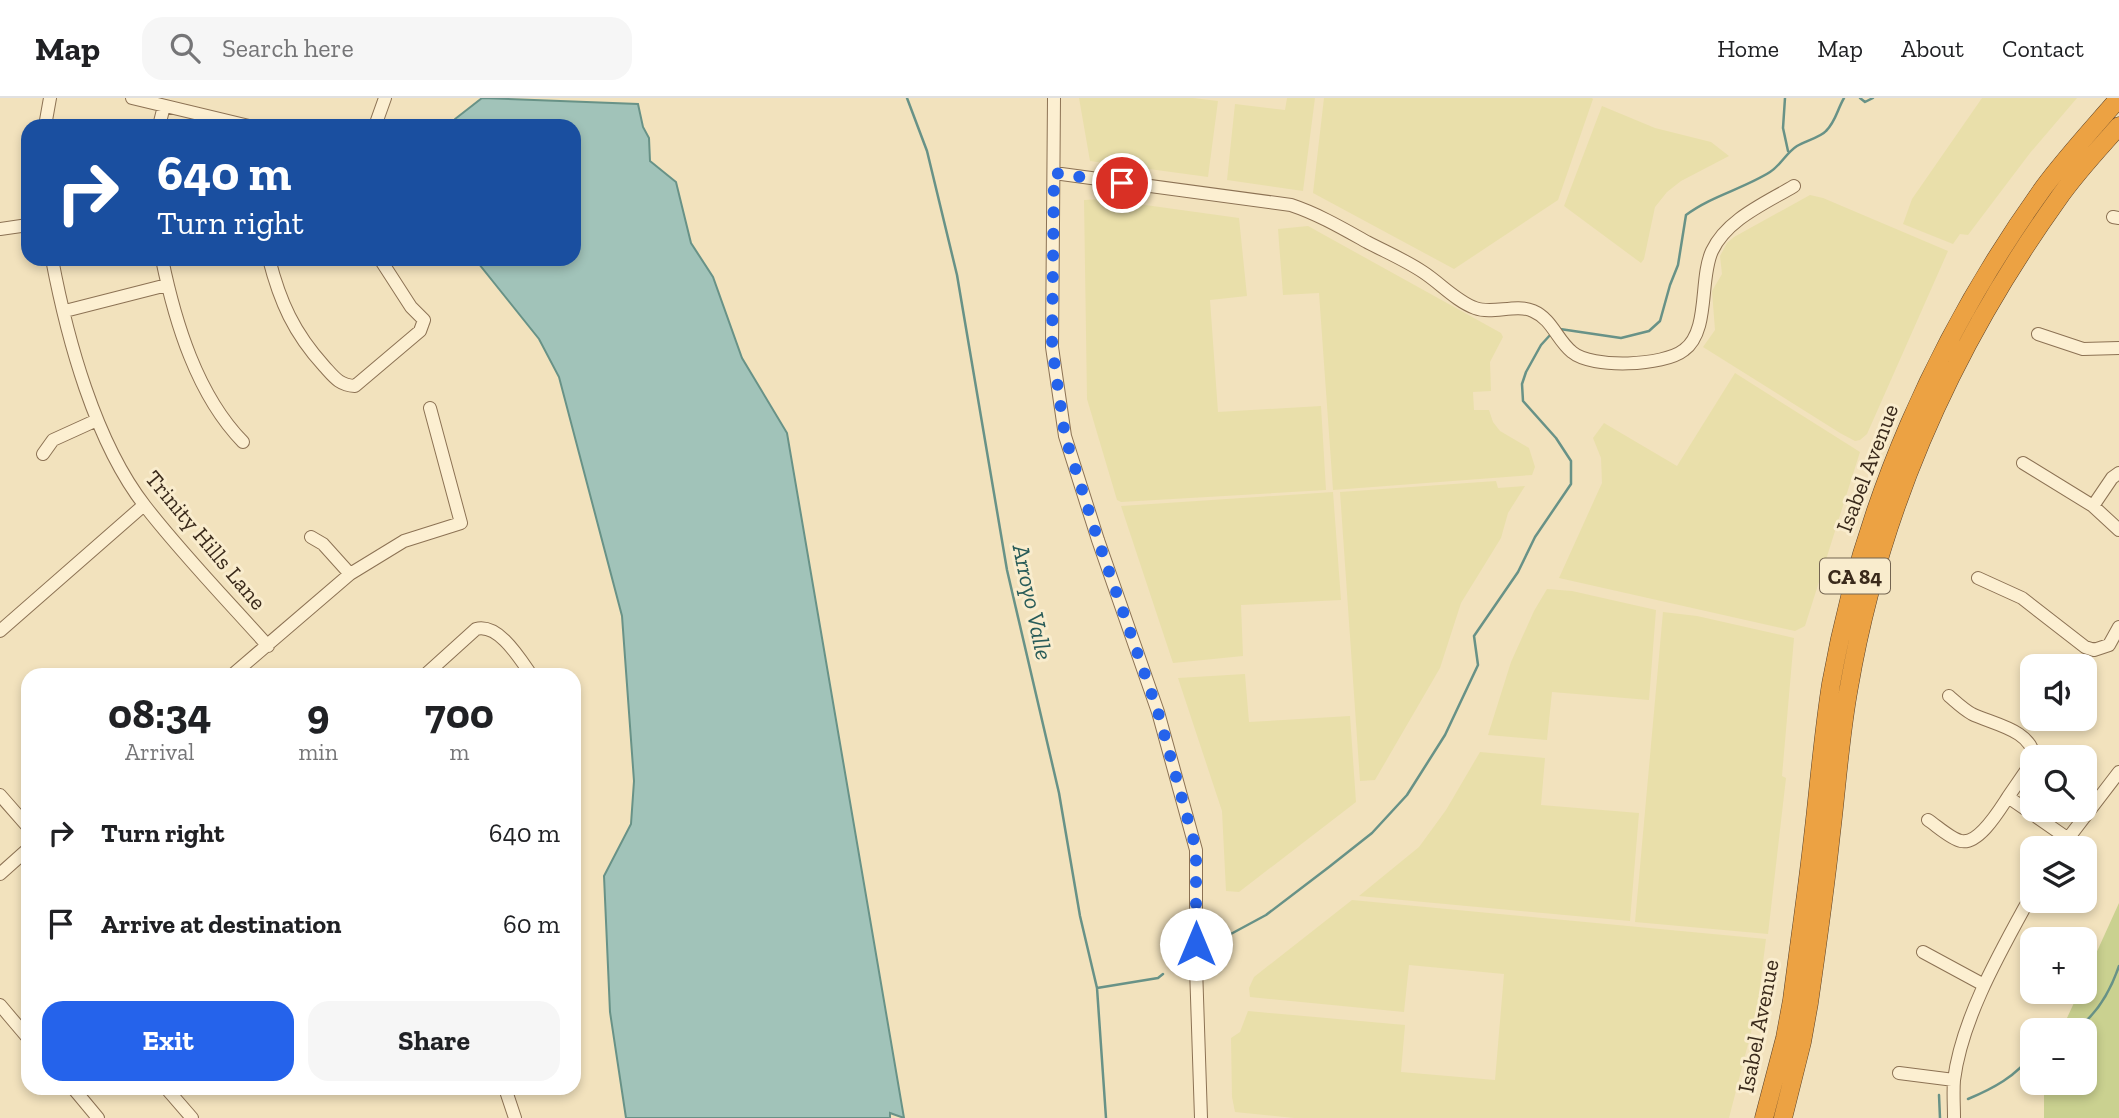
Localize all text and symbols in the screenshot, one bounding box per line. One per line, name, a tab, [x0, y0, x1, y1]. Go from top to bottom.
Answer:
search box	[142, 17, 632, 80]
text: Map	[35, 29, 100, 68]
icon: search	[166, 29, 204, 67]
text: Search here	[222, 32, 354, 64]
text: Home	[1717, 34, 1779, 63]
text: Map	[1817, 34, 1863, 63]
text: About	[1901, 34, 1964, 63]
text: Contact	[2002, 34, 2084, 63]
text: 640 m	[157, 144, 292, 203]
icon: right	[42, 147, 133, 238]
pin	[1092, 153, 1152, 213]
icon: arrive	[1103, 164, 1141, 202]
text: Turn right	[157, 204, 304, 242]
street label: Isabel Avenue	[1830, 400, 1904, 536]
street label: Trinity Hills Lane	[139, 465, 273, 615]
water label: Arroyo Valle	[1006, 541, 1059, 662]
road number: CA 84	[1820, 559, 1890, 594]
map controls	[2020, 654, 2097, 1095]
button: sound	[2020, 654, 2097, 731]
text: 08:34	[108, 688, 212, 739]
text: 9	[307, 688, 329, 739]
text: 700	[425, 688, 494, 739]
text: Arrival	[125, 738, 194, 766]
text: min	[298, 738, 338, 766]
text: m	[450, 738, 469, 766]
button: search	[2020, 745, 2097, 822]
icon: right	[42, 814, 80, 852]
text: Turn right	[101, 817, 224, 849]
text: 640 m	[489, 817, 560, 849]
button: layers	[2020, 836, 2097, 913]
icon: arrive	[42, 905, 80, 943]
position arrow	[1159, 907, 1233, 981]
text: Arrive at destination	[101, 908, 341, 940]
text: 60 m	[503, 908, 560, 940]
button: +	[2020, 927, 2097, 1004]
street label: Isabel Avenue	[1731, 957, 1785, 1095]
button: Exit	[42, 1001, 294, 1081]
button: Share	[308, 1001, 560, 1081]
button: −	[2020, 1018, 2097, 1095]

